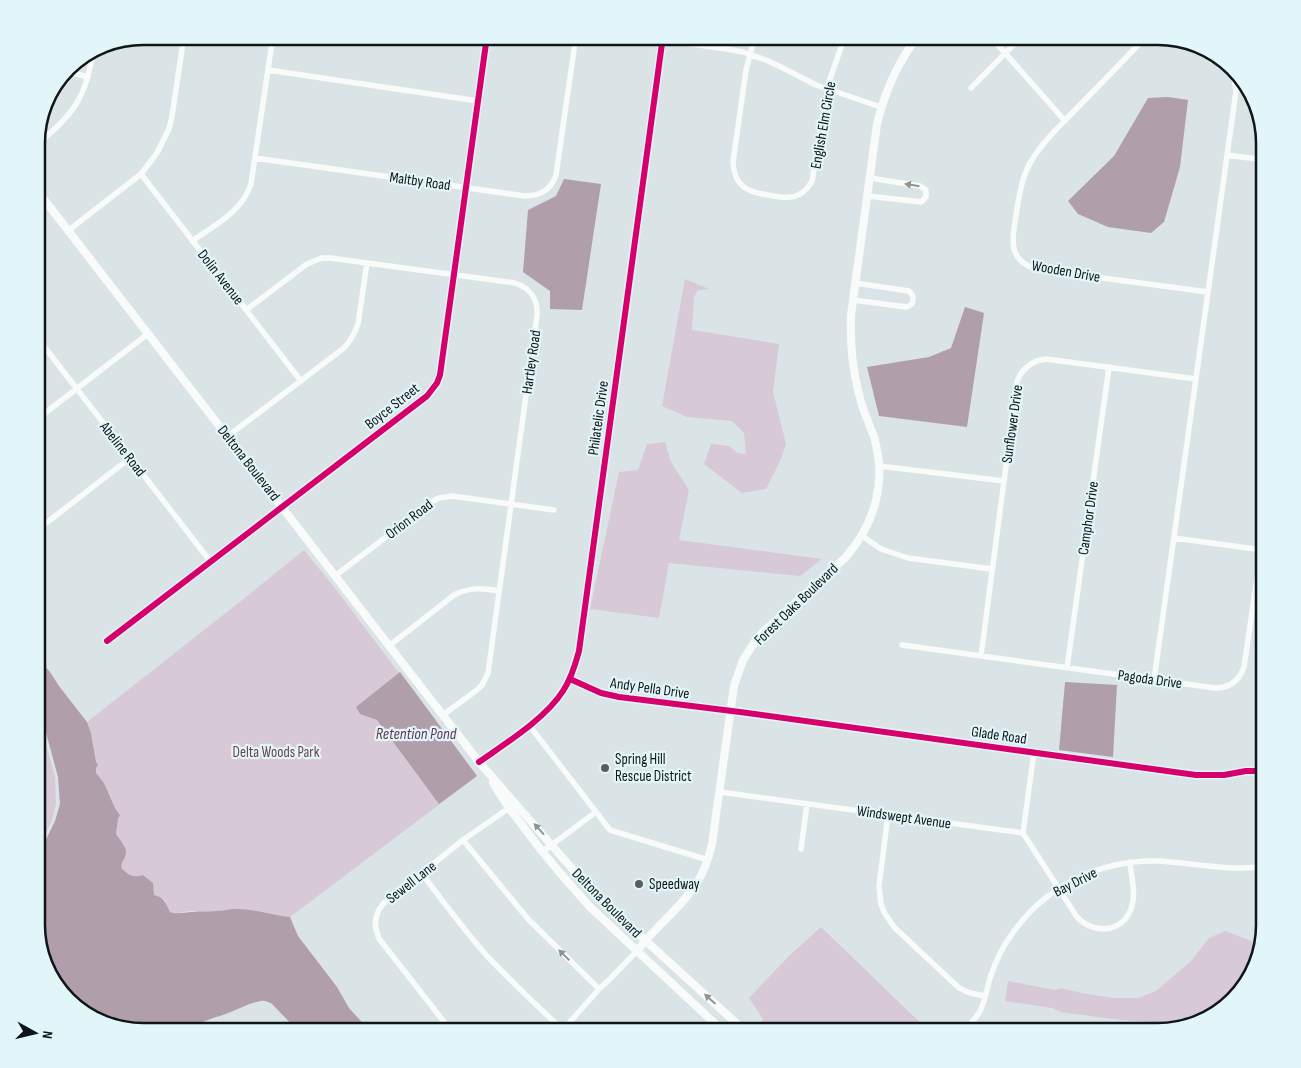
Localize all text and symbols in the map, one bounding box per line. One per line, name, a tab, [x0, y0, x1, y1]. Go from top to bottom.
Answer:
street label: English Elm Circle	[806, 80, 841, 170]
street label: Maltby Road	[388, 168, 452, 195]
one-way arrow	[904, 180, 920, 188]
street label: Dolin Avenue	[193, 246, 248, 309]
street label: Wooden Drive	[1030, 256, 1102, 287]
street label: Hartley Road	[518, 329, 545, 395]
street label: Boyce Street	[361, 379, 424, 434]
street label: Philatelic Drive	[584, 380, 613, 457]
street label: Sunflower Drive	[998, 384, 1027, 465]
street label: Abeline Road	[95, 417, 150, 481]
street label: Deltona Boulevard	[213, 422, 284, 505]
street label: Camphor Drive	[1074, 480, 1103, 556]
street label: Orion Road	[382, 495, 437, 543]
street label: Forest Oaks Boulevard	[750, 559, 843, 649]
street label: Pagoda Drive	[1117, 666, 1183, 693]
street label: Andy Pella Drive	[608, 673, 691, 703]
street label: Glade Road	[970, 722, 1028, 749]
water label: Retention Pond	[376, 725, 457, 744]
park label: Delta Woods Park	[233, 743, 320, 762]
place label: Spring Hill Rescue District	[615, 750, 692, 786]
marker: Spring Hill Rescue District	[599, 762, 611, 774]
street label: Windswept Avenue	[856, 801, 952, 834]
one-way arrow	[533, 824, 545, 836]
street label: Sewell Lane	[382, 857, 440, 908]
street label: Bay Drive	[1050, 863, 1100, 902]
street label: Deltona Boulevard	[568, 864, 646, 942]
place label: Speedway	[649, 875, 700, 894]
marker: Speedway	[633, 878, 645, 890]
one-way arrow	[558, 949, 570, 961]
one-way arrow	[704, 993, 716, 1005]
north arrow	[10, 1008, 60, 1058]
text: N	[38, 1030, 56, 1040]

